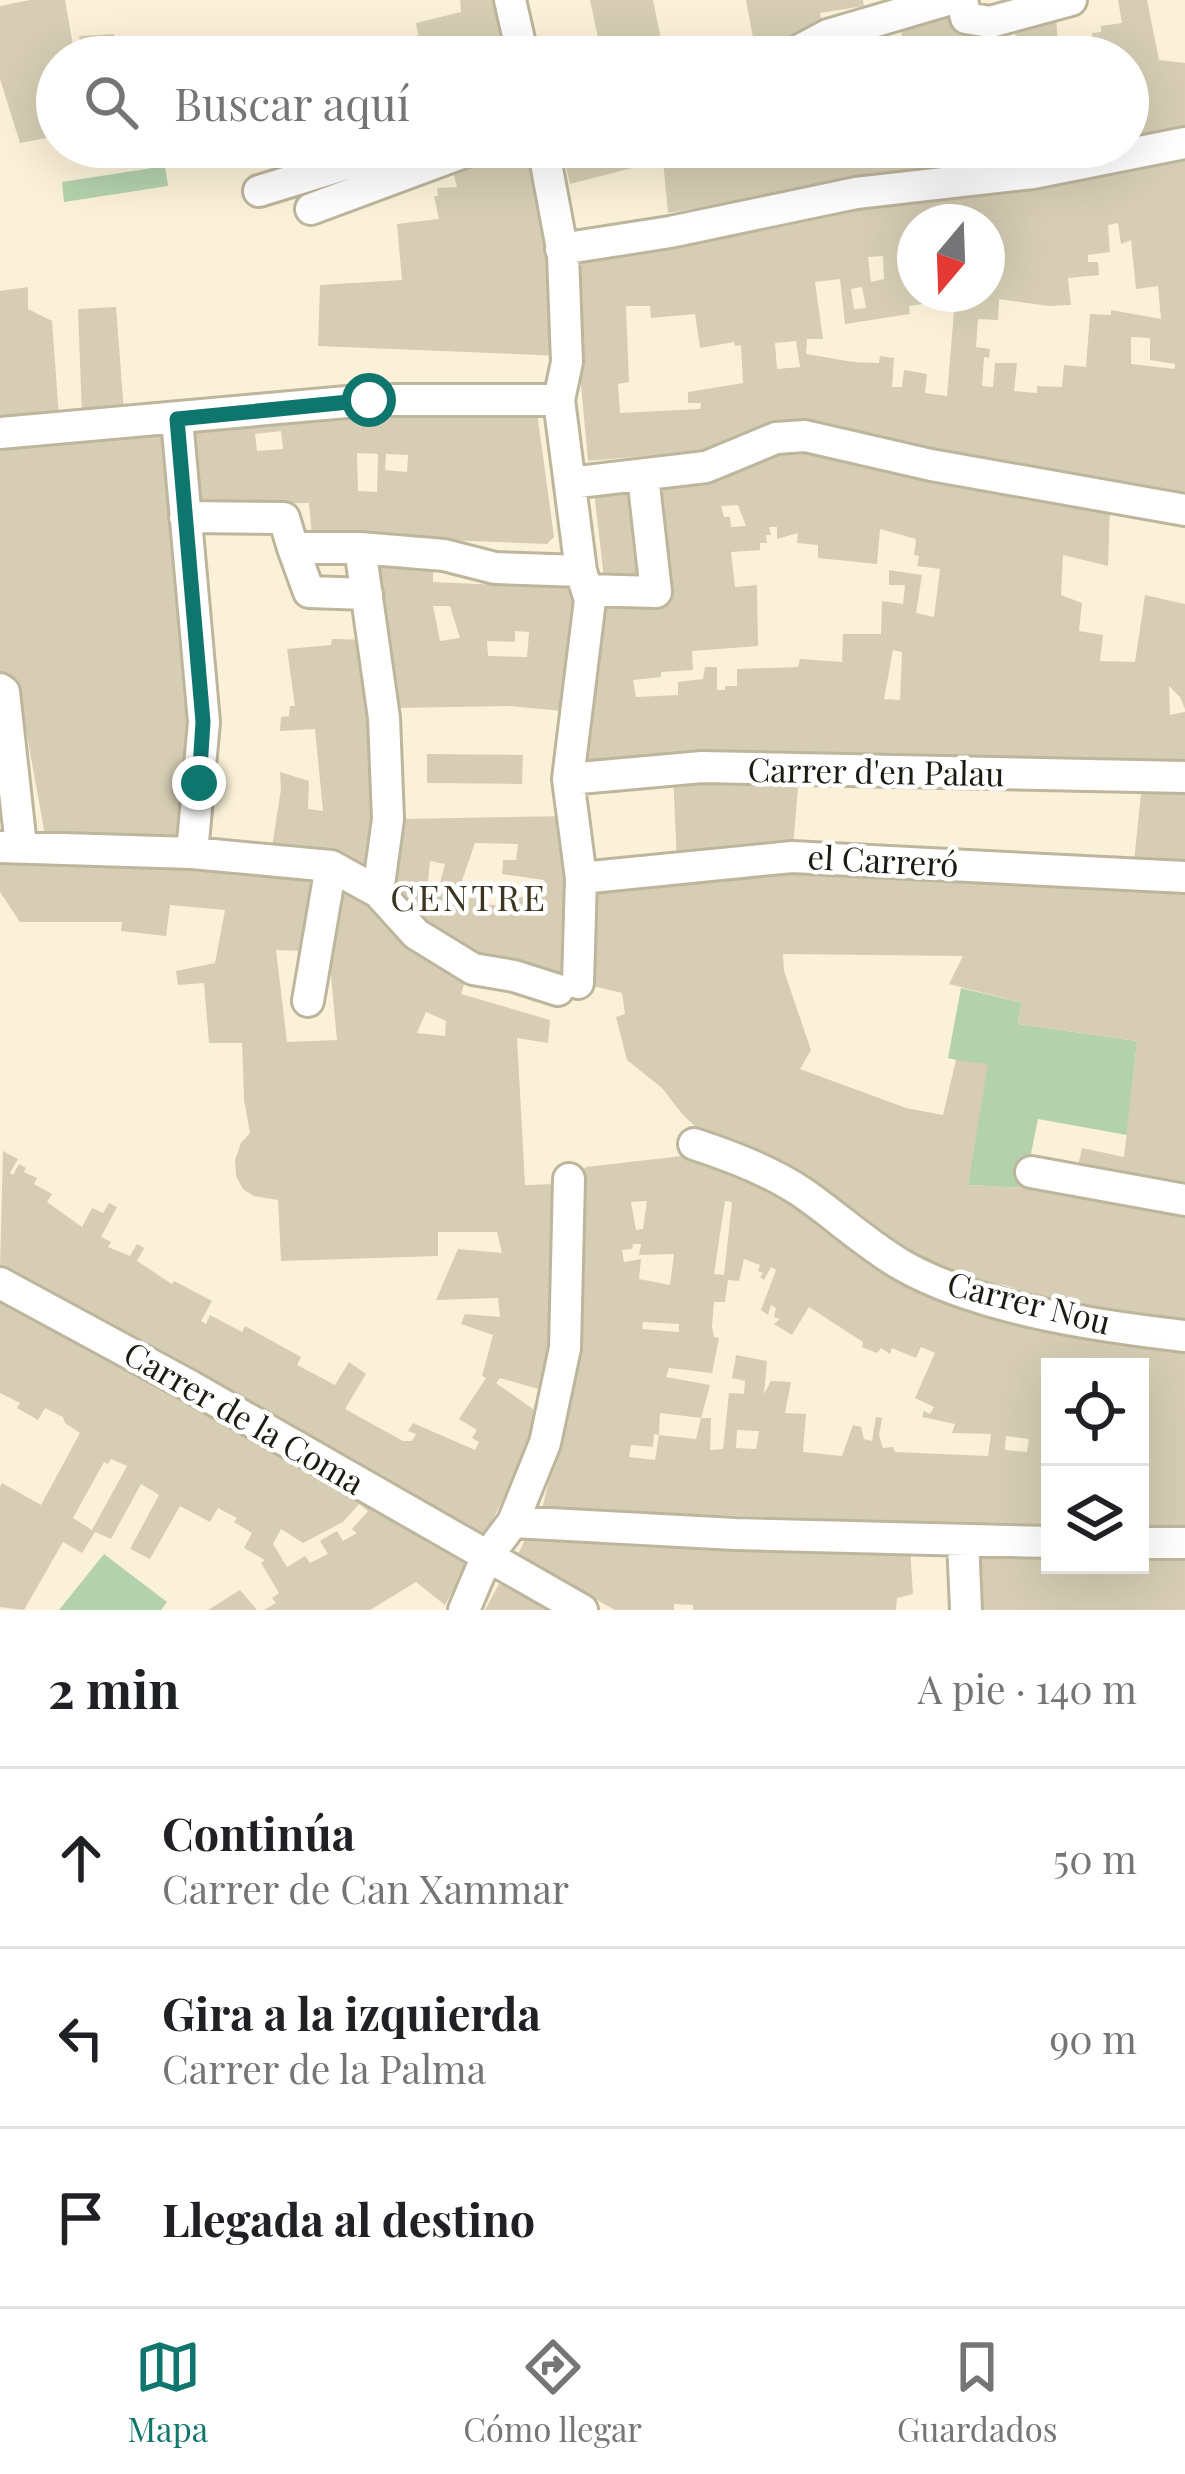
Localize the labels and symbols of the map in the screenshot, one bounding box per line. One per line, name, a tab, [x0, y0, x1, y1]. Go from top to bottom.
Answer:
north arrow	[897, 204, 1005, 312]
route start	[342, 373, 396, 427]
street label: Carrer d'en Palau	[747, 746, 1005, 794]
route end	[172, 756, 226, 810]
street label: el Carreró	[807, 833, 960, 885]
district label: CENTRE	[390, 872, 548, 920]
street label: Carrer Nou	[943, 1260, 1116, 1343]
street label: Carrer de la Coma	[117, 1330, 373, 1503]

